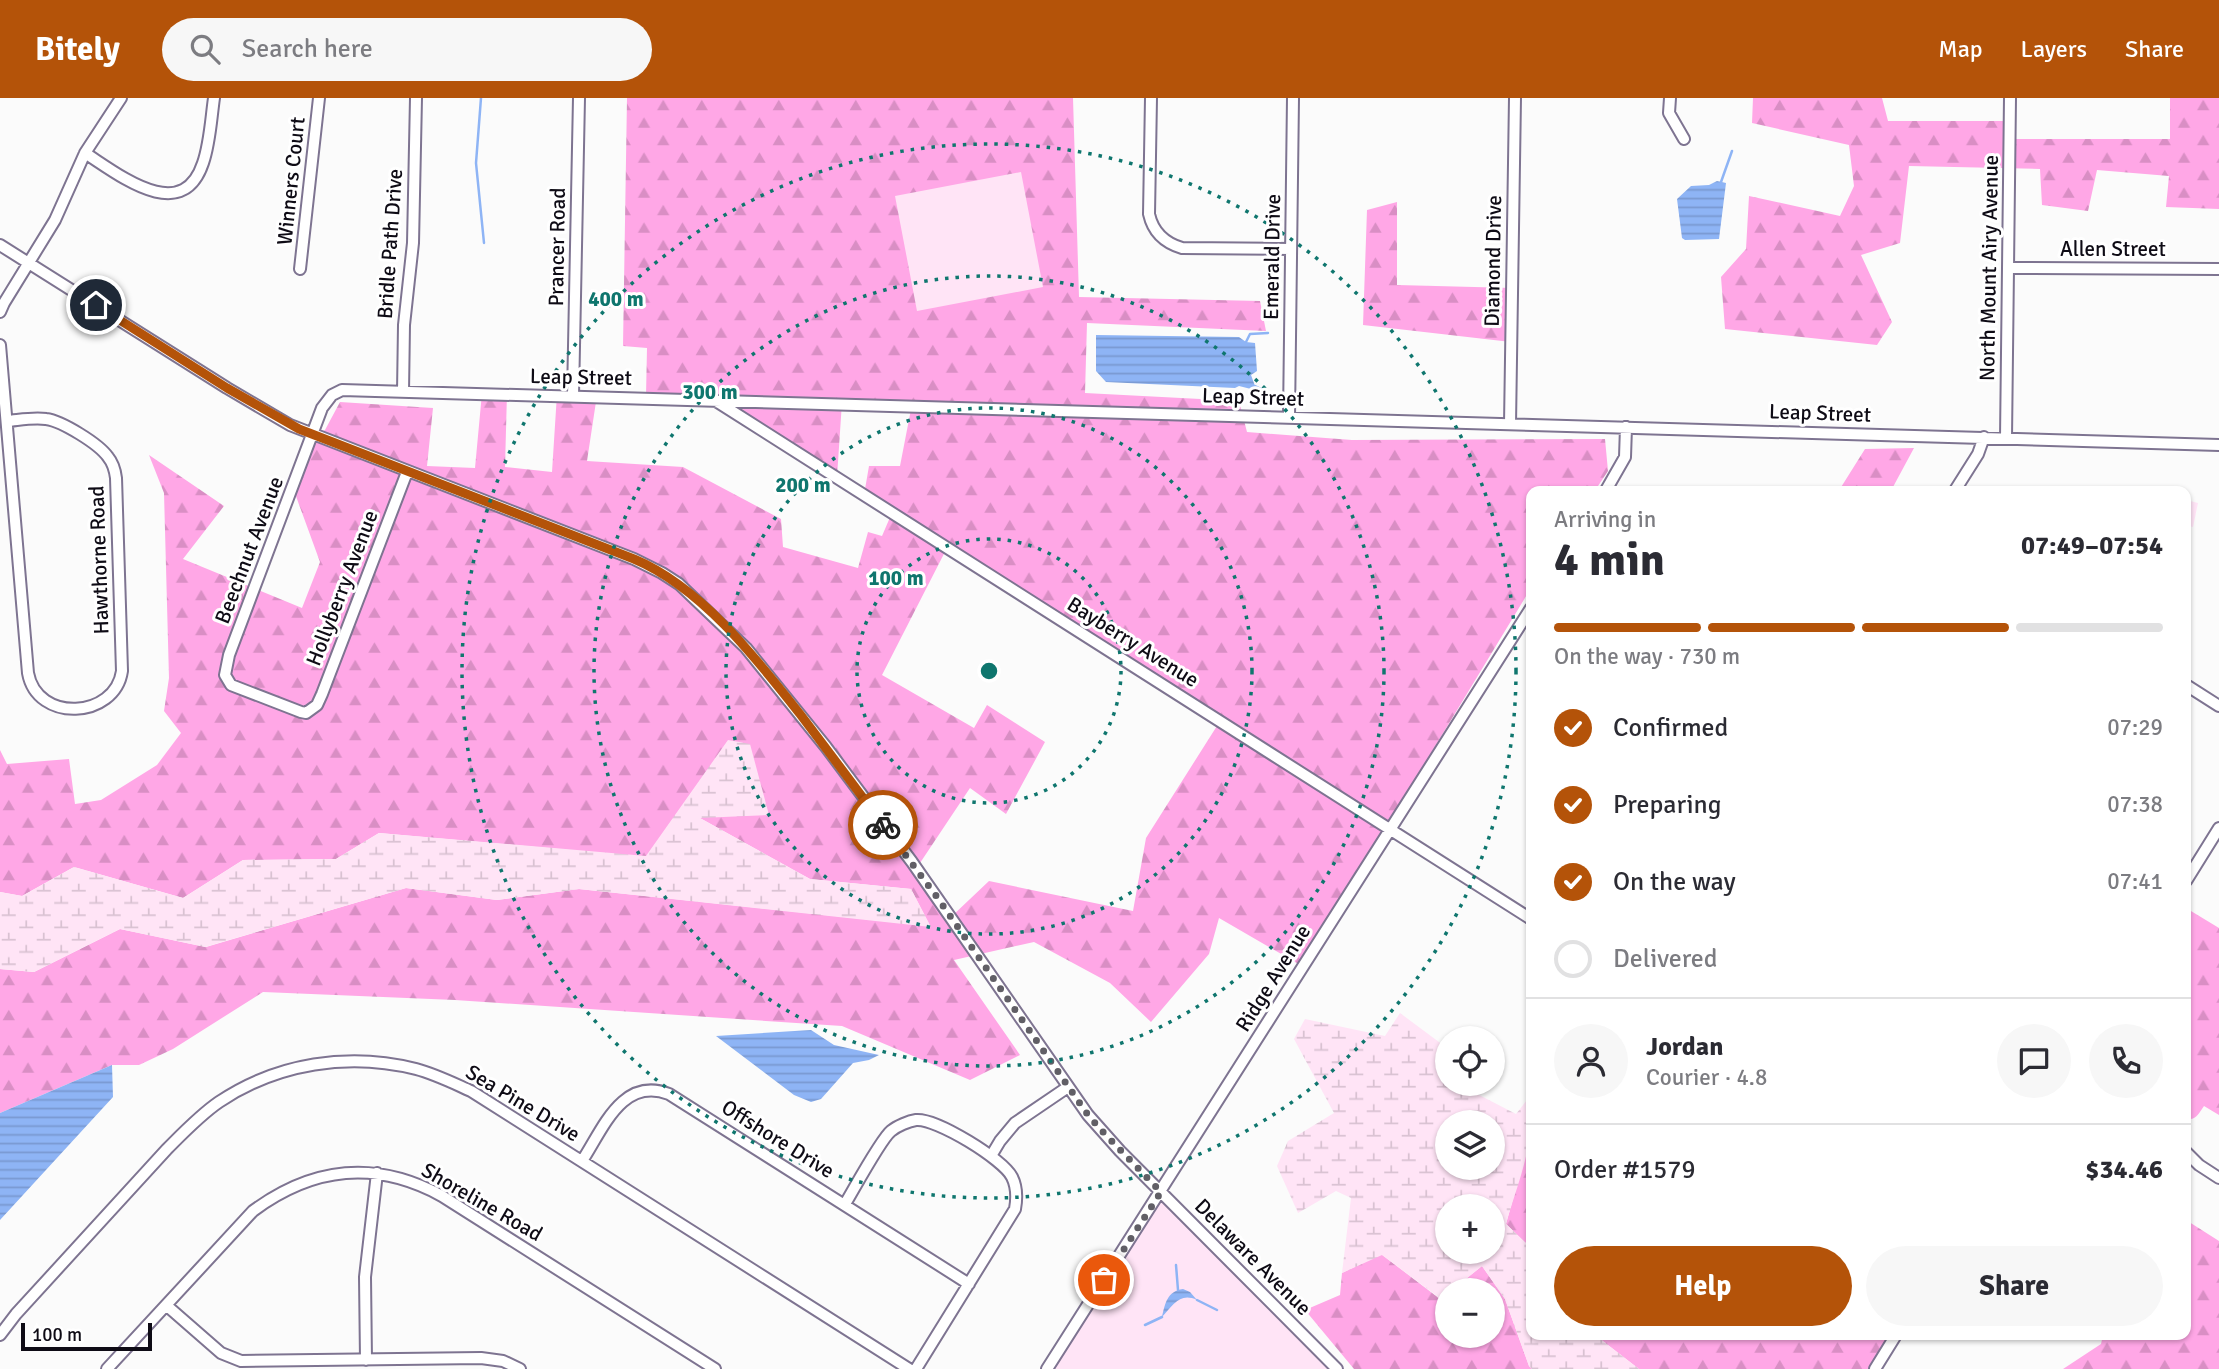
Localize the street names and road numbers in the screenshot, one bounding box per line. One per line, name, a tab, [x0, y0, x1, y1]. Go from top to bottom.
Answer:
street label: Winners Court	[271, 116, 311, 246]
street label: North Mount Airy Avenue	[1974, 155, 2004, 381]
street label: Bridle Path Drive	[372, 168, 408, 320]
street label: Prancer Road	[543, 187, 571, 307]
street label: Emerald Drive	[1258, 194, 1286, 320]
street label: Diamond Drive	[1479, 195, 1507, 327]
street label: Allen Street	[2060, 236, 2166, 262]
street label: Leap Street	[530, 363, 632, 391]
street label: Leap Street	[1202, 382, 1304, 412]
street label: Leap Street	[1769, 398, 1871, 428]
street label: Beechnut Avenue	[209, 473, 289, 627]
street label: Hawthorne Road	[83, 485, 115, 635]
street label: Hollyberry Avenue	[300, 507, 384, 669]
street label: Bayberry Avenue	[1062, 591, 1204, 693]
street label: Ridge Avenue	[1230, 920, 1316, 1036]
street label: Sea Pine Drive	[461, 1059, 585, 1147]
street label: Offshore Drive	[717, 1094, 839, 1184]
street label: Shoreline Road	[417, 1157, 547, 1247]
street label: Delaware Avenue	[1189, 1193, 1317, 1321]

